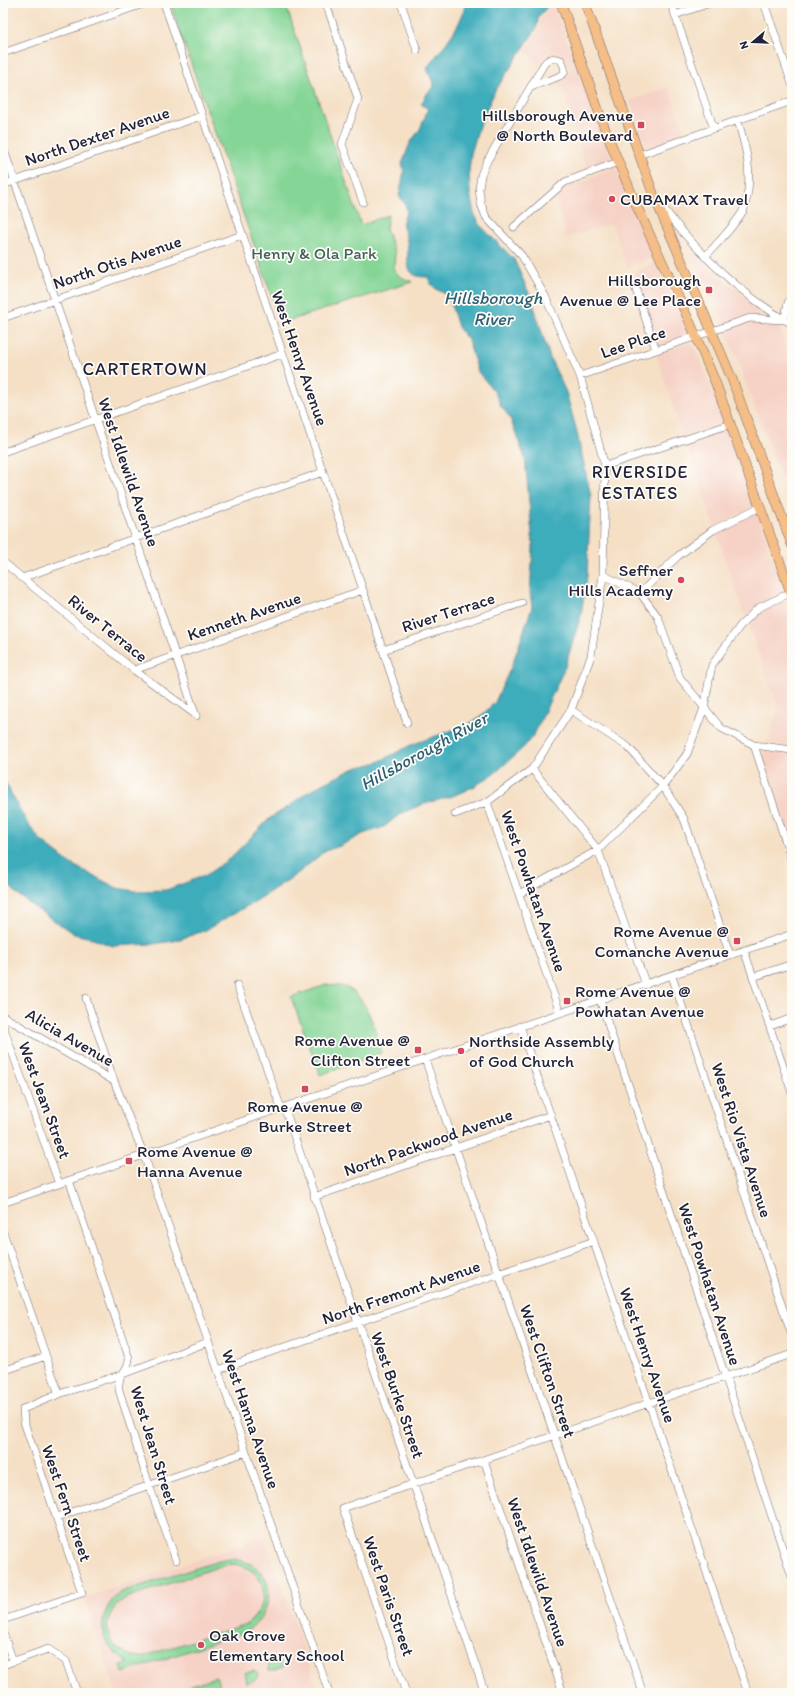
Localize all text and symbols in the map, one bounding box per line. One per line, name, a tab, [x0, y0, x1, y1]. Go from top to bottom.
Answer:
north arrow	[733, 22, 773, 62]
text: N	[737, 39, 751, 51]
street label: North Dexter Avenue	[22, 102, 172, 170]
place label: Hillsborough Avenue @ North Boulevard	[482, 105, 634, 145]
marker: Hillsborough Avenue @ North Boulevard	[636, 120, 646, 130]
place label: CUBAMAX Travel	[620, 189, 749, 209]
marker: CUBAMAX Travel	[607, 194, 617, 204]
street label: North Otis Avenue	[50, 231, 184, 293]
park label: Henry & Ola Park	[251, 243, 377, 263]
place label: Hillsborough Avenue @ Lee Place	[560, 270, 702, 310]
marker: Hillsborough Avenue @ Lee Place	[704, 285, 714, 295]
water label: Hillsborough River	[444, 287, 543, 330]
street label: West Henry Avenue	[267, 288, 333, 428]
street label: Lee Place	[598, 322, 668, 362]
district label: CARTERTOWN	[82, 358, 208, 380]
street label: West Idlewild Avenue	[94, 395, 164, 549]
district label: RIVERSIDE ESTATES	[592, 461, 688, 504]
place label: Seffner Hills Academy	[569, 560, 674, 600]
marker: Seffner Hills Academy	[676, 575, 686, 585]
street label: Kenneth Avenue	[184, 587, 304, 645]
street label: River Terrace	[399, 588, 497, 636]
street label: River Terrace	[64, 590, 152, 666]
water label: Hillsborough River	[356, 706, 493, 795]
street label: West Powhatan Avenue	[497, 808, 571, 974]
place label: Rome Avenue @ Comanche Avenue	[595, 921, 729, 961]
marker: Rome Avenue @ Comanche Avenue	[732, 936, 742, 946]
place label: Rome Avenue @ Powhatan Avenue	[575, 981, 704, 1021]
marker: Rome Avenue @ Powhatan Avenue	[562, 996, 572, 1006]
street label: Alicia Avenue	[22, 1004, 118, 1070]
place label: Rome Avenue @ Clifton Street	[294, 1030, 411, 1070]
place label: Northside Assembly of God Church	[469, 1031, 614, 1071]
street label: West Jean Street	[15, 1039, 75, 1161]
marker: Rome Avenue @ Clifton Street	[413, 1045, 423, 1055]
marker: Northside Assembly of God Church	[456, 1046, 466, 1056]
street label: West Rio Vista Avenue	[708, 1060, 776, 1220]
marker: Rome Avenue @ Burke Street	[300, 1084, 310, 1094]
place label: Rome Avenue @ Burke Street	[247, 1096, 363, 1136]
street label: North Packwood Avenue	[341, 1104, 515, 1180]
place label: Rome Avenue @ Hanna Avenue	[137, 1141, 253, 1181]
marker: Rome Avenue @ Hanna Avenue	[124, 1156, 134, 1166]
street label: West Powhatan Avenue	[674, 1200, 746, 1368]
street label: North Fremont Avenue	[319, 1256, 483, 1328]
street label: West Henry Avenue	[615, 1285, 681, 1425]
street label: West Clifton Street	[516, 1302, 580, 1440]
street label: West Burke Street	[367, 1329, 429, 1461]
street label: West Hanna Avenue	[218, 1347, 284, 1491]
street label: West Jean Street	[126, 1383, 182, 1507]
street label: West Fern Street	[38, 1442, 96, 1564]
street label: West Idlewild Avenue	[503, 1495, 573, 1649]
street label: West Paris Street	[359, 1533, 419, 1659]
place label: Oak Grove Elementary School	[209, 1625, 345, 1665]
marker: Oak Grove Elementary School	[196, 1640, 206, 1650]

